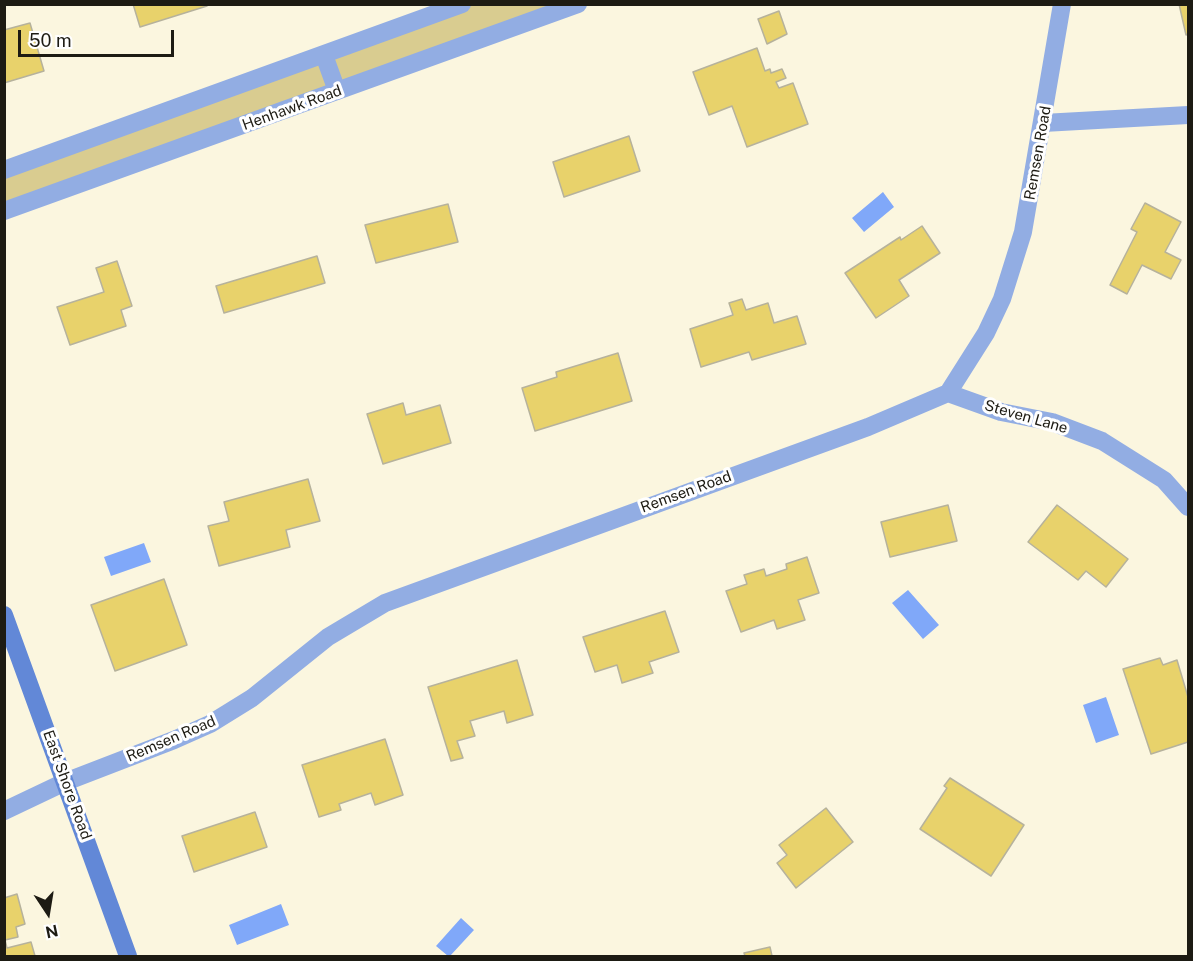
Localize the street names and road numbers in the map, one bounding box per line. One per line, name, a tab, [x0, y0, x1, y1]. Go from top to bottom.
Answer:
street label: Henhawk Road	[240, 82, 344, 134]
street label: Remsen Road	[1021, 105, 1055, 201]
street label: Steven Lane	[982, 397, 1070, 437]
street label: Remsen Road	[638, 467, 734, 517]
street label: Remsen Road	[124, 712, 218, 766]
street label: East Shore Road	[39, 728, 95, 842]

